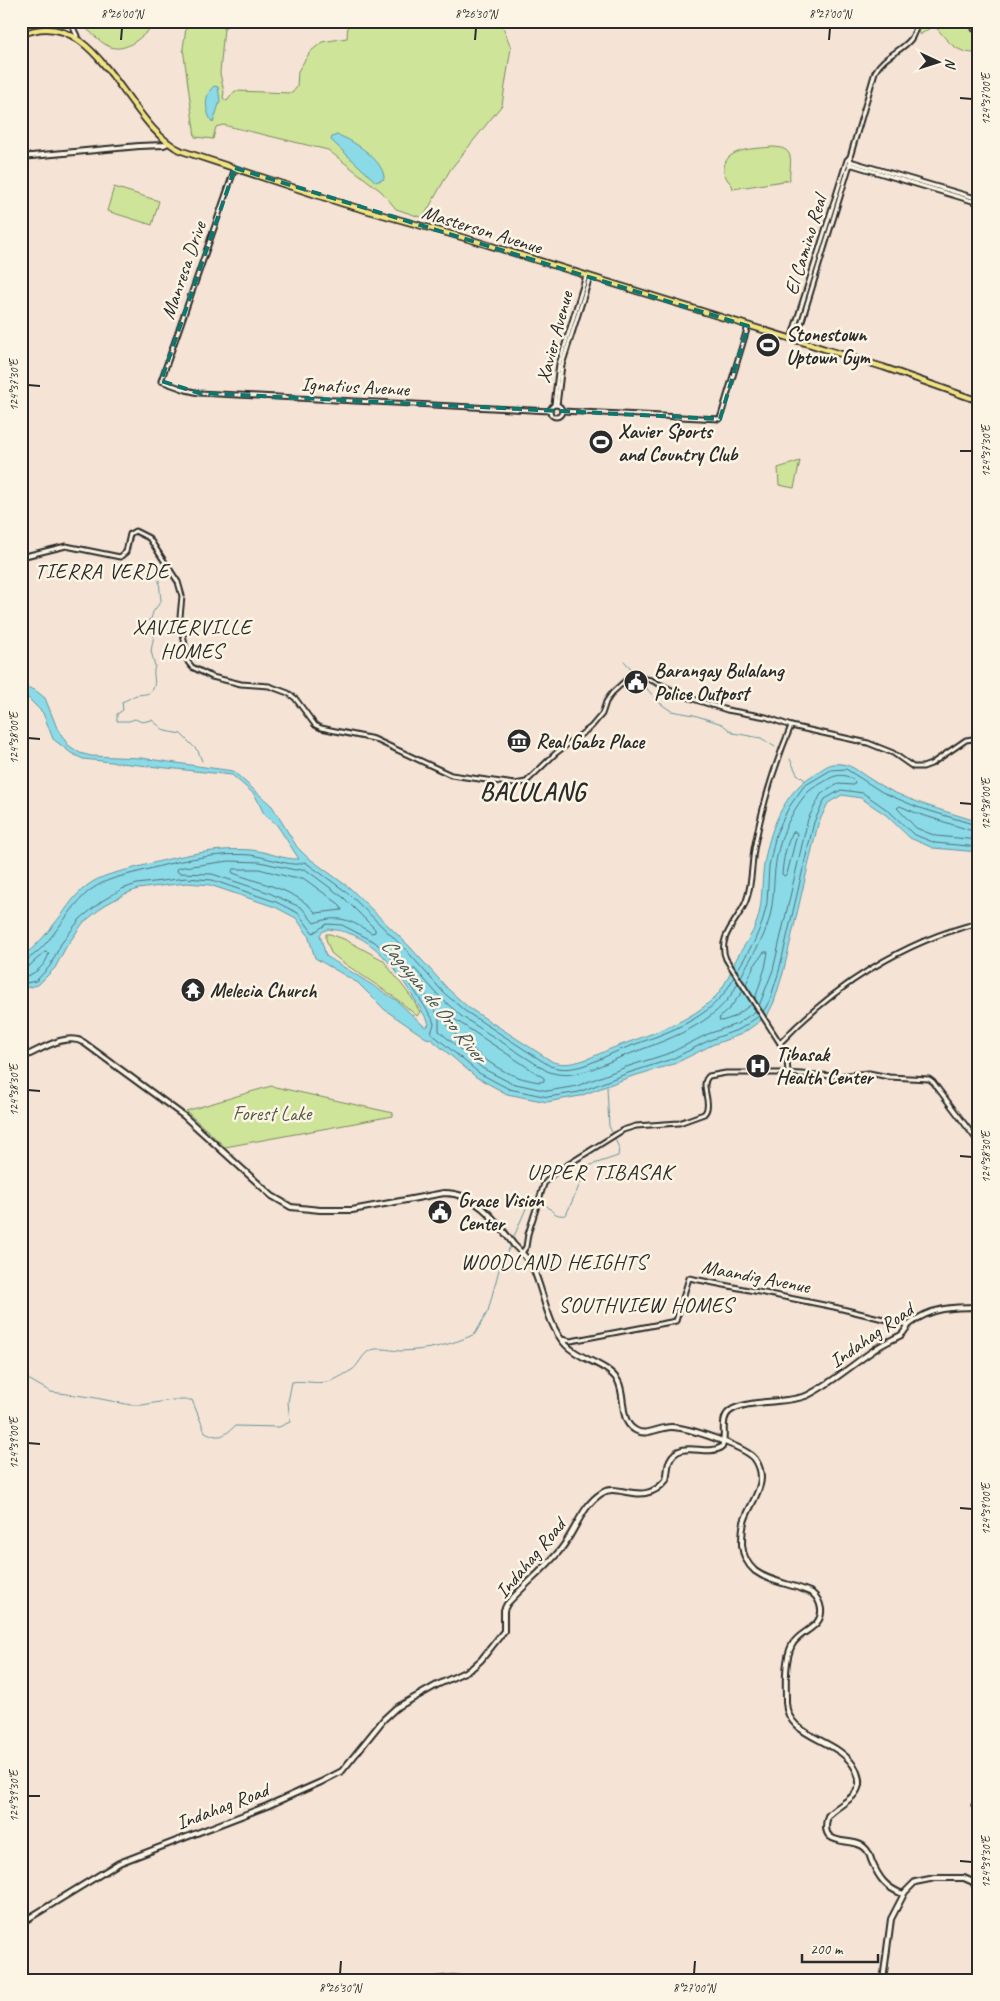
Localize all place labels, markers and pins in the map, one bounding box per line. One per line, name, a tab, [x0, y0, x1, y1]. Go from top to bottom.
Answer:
place label: Stonestown Uptown Gym	[786, 322, 871, 371]
sports icon: Stonestown Uptown Gym	[755, 332, 781, 358]
place label: Xavier Sports and Country Club	[618, 419, 738, 467]
sports icon: Xavier Sports and Country Club	[588, 429, 614, 455]
place label: Barangay Bulalang Police Outpost	[654, 658, 785, 706]
public building icon: Barangay Bulalang Police Outpost	[623, 669, 649, 695]
museum icon: Real Gabz Place	[506, 728, 532, 754]
place label: Real Gabz Place	[536, 729, 646, 754]
temple icon: Melecia Church	[180, 977, 206, 1003]
place label: Melecia Church	[210, 978, 317, 1003]
place label: Tibasak Health Center	[776, 1042, 875, 1090]
hospital icon: Tibasak Health Center	[745, 1053, 771, 1079]
place label: Grace Vision Center	[458, 1188, 544, 1236]
public building icon: Grace Vision Center	[427, 1199, 453, 1225]

